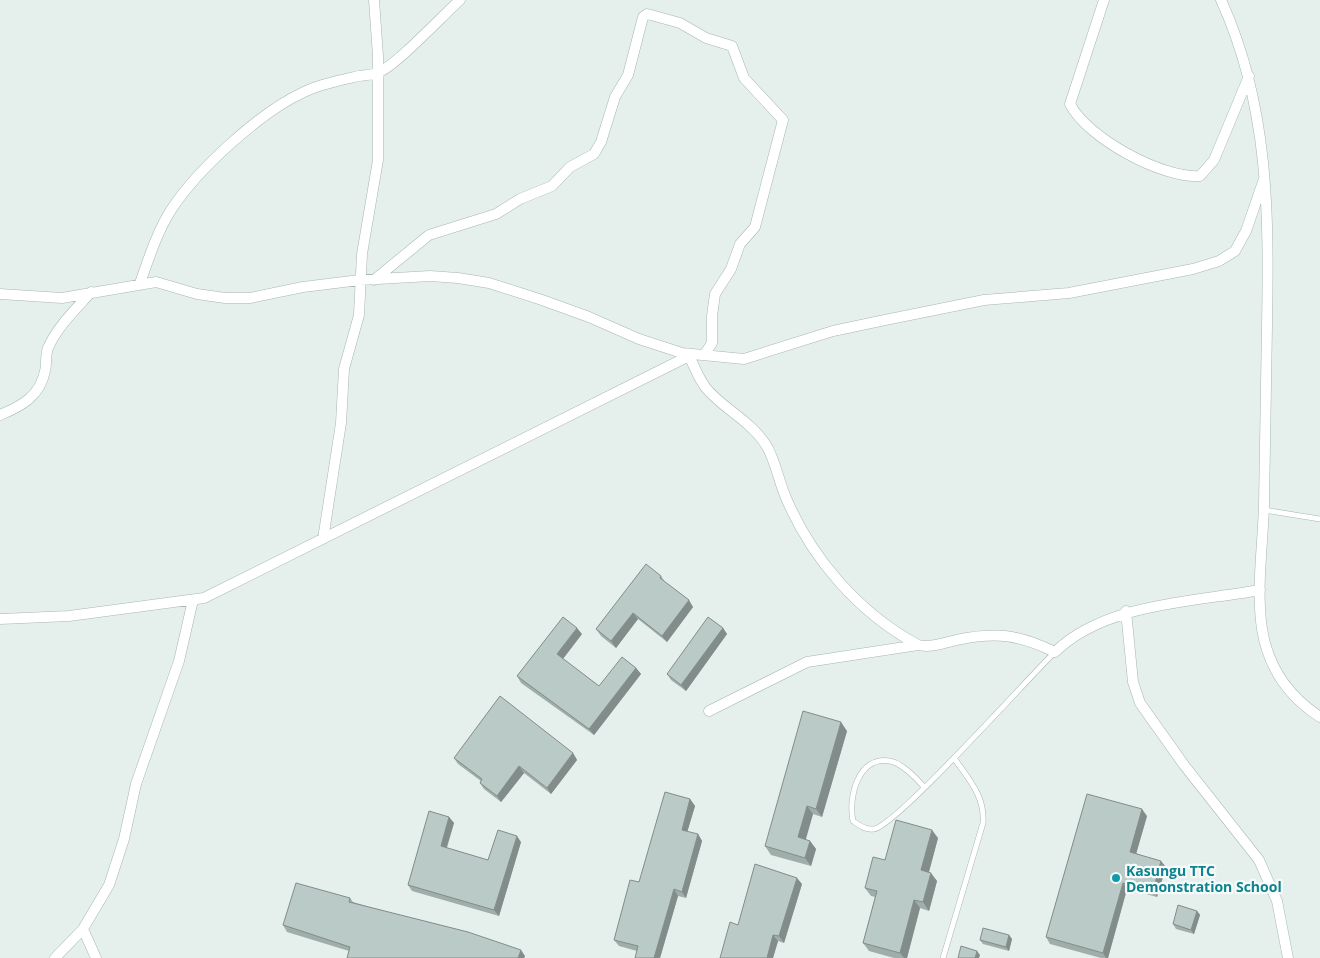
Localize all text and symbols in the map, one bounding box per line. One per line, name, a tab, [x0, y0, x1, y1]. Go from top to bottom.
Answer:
place label: Kasungu TTC Demonstration School	[1126, 861, 1282, 896]
marker: Kasungu TTC Demonstration School	[1110, 872, 1122, 884]

